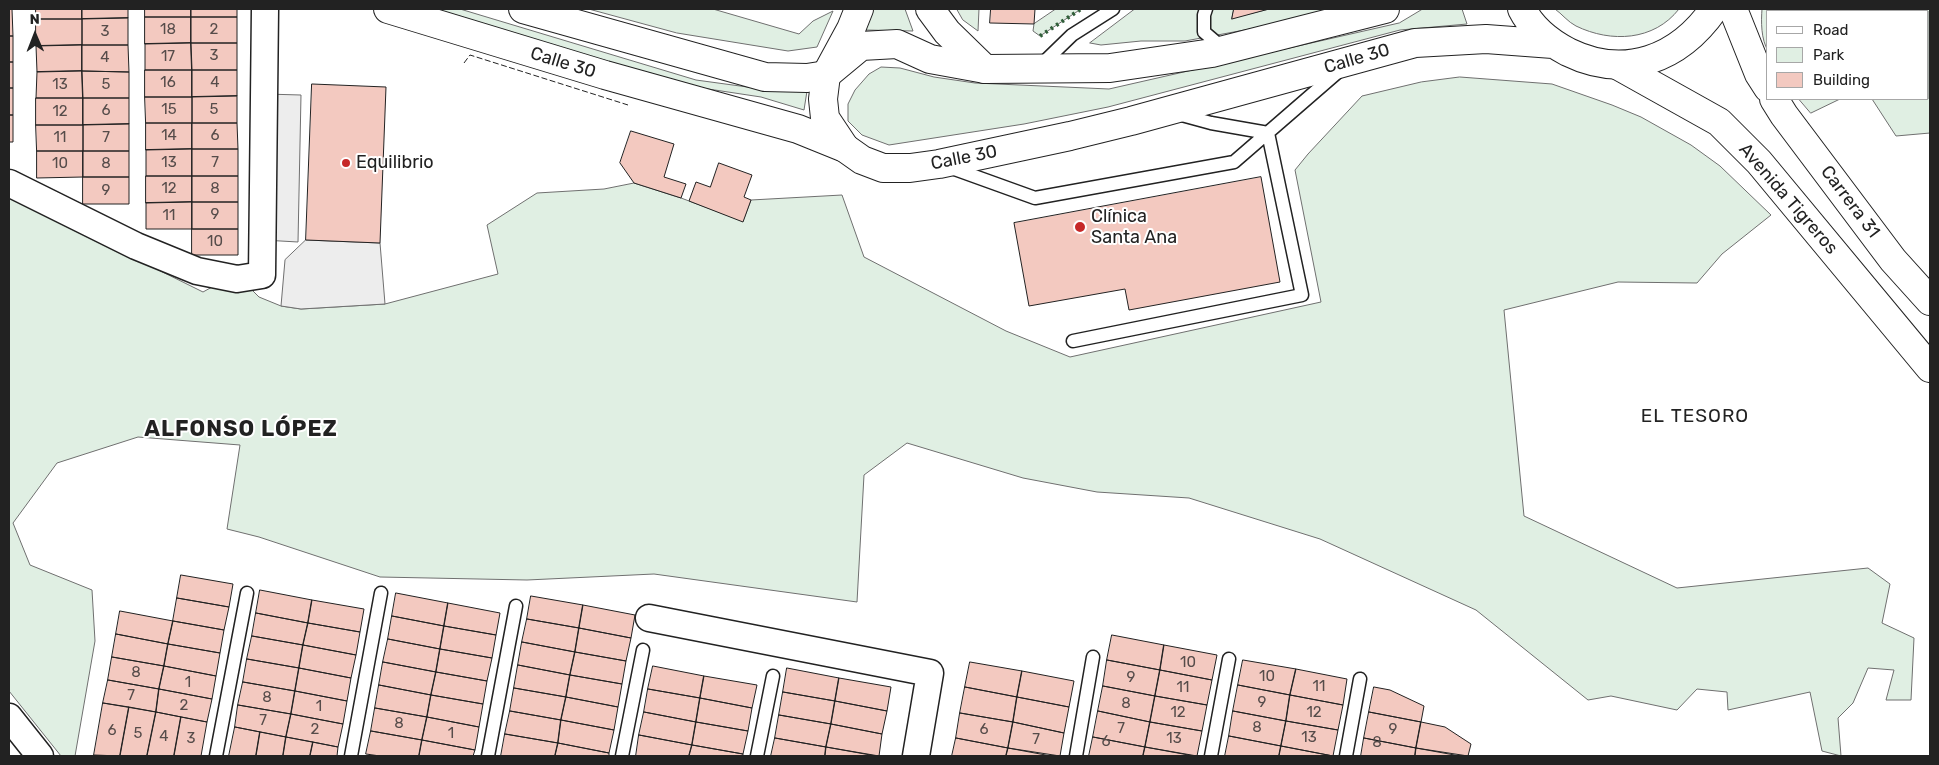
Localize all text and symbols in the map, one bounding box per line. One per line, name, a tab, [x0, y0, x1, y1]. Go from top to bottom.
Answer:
north arrow	[10, 10, 60, 60]
legend	[1766, 10, 1929, 100]
text: N	[30, 11, 40, 28]
house number: 18	[160, 21, 176, 39]
house number: 2	[210, 21, 218, 39]
text: Road	[1813, 21, 1849, 39]
house number: 3	[100, 23, 110, 41]
street label: Calle 30	[1322, 39, 1392, 79]
street label: Calle 30	[528, 43, 598, 83]
text: Park	[1813, 46, 1844, 64]
house number: 3	[209, 47, 219, 65]
house number: 17	[161, 48, 175, 66]
house number: 4	[100, 49, 110, 67]
text: Building	[1813, 71, 1870, 89]
house number: 16	[160, 74, 176, 92]
house number: 4	[210, 74, 220, 92]
house number: 13	[52, 76, 68, 94]
house number: 5	[102, 76, 110, 94]
house number: 15	[161, 101, 177, 119]
house number: 5	[210, 101, 218, 119]
house number: 6	[101, 102, 111, 120]
house number: 12	[52, 103, 68, 121]
house number: 14	[161, 127, 177, 145]
house number: 6	[210, 127, 220, 145]
house number: 11	[54, 129, 66, 147]
house number: 7	[102, 129, 110, 147]
street label: Avenida Tigreros	[1734, 139, 1842, 259]
street label: Calle 30	[929, 141, 999, 175]
place label: Equilibrio	[356, 152, 434, 174]
house number: 13	[161, 154, 177, 172]
house number: 7	[211, 154, 219, 172]
house number: 10	[52, 155, 68, 173]
house number: 8	[101, 155, 111, 173]
marker: Equilibrio	[340, 157, 352, 169]
street label: Carrera 31	[1816, 162, 1884, 242]
house number: 12	[161, 180, 177, 198]
house number: 8	[210, 180, 220, 198]
house number: 9	[102, 182, 110, 200]
house number: 9	[211, 206, 219, 224]
place label: Clínica Santa Ana	[1091, 206, 1177, 248]
house number: 11	[163, 207, 175, 225]
marker: Clínica Santa Ana	[1073, 220, 1087, 234]
house number: 10	[207, 233, 223, 251]
district label: EL TESORO	[1640, 406, 1750, 428]
district label: ALFONSO LÓPEZ	[143, 417, 339, 443]
house number: 10	[1180, 654, 1196, 672]
house number: 8	[131, 664, 141, 682]
house number: 10	[1259, 668, 1275, 686]
house number: 9	[1127, 669, 1135, 687]
house number: 1	[185, 674, 191, 692]
house number: 11	[1313, 678, 1325, 696]
house number: 11	[1177, 679, 1189, 697]
house number: 7	[127, 687, 135, 705]
house number: 8	[262, 689, 272, 707]
house number: 9	[1258, 694, 1266, 712]
house number: 8	[1121, 695, 1131, 713]
house number: 2	[180, 697, 188, 715]
house number: 1	[316, 698, 322, 716]
house number: 12	[1170, 704, 1186, 722]
house number: 12	[1306, 704, 1322, 722]
house number: 7	[259, 712, 267, 730]
house number: 8	[394, 715, 404, 733]
house number: 8	[1252, 719, 1262, 737]
house number: 7	[1117, 720, 1125, 738]
house number: 2	[311, 721, 319, 739]
house number: 6	[979, 721, 989, 739]
house number: 9	[1389, 721, 1397, 739]
house number: 6	[107, 722, 117, 740]
house number: 5	[134, 725, 142, 743]
house number: 1	[448, 725, 454, 743]
house number: 4	[159, 728, 169, 746]
house number: 13	[1301, 729, 1317, 747]
house number: 3	[186, 730, 196, 748]
house number: 13	[1166, 730, 1182, 748]
house number: 7	[1032, 731, 1040, 749]
house number: 6	[1101, 733, 1111, 751]
house number: 8	[1372, 734, 1382, 752]

